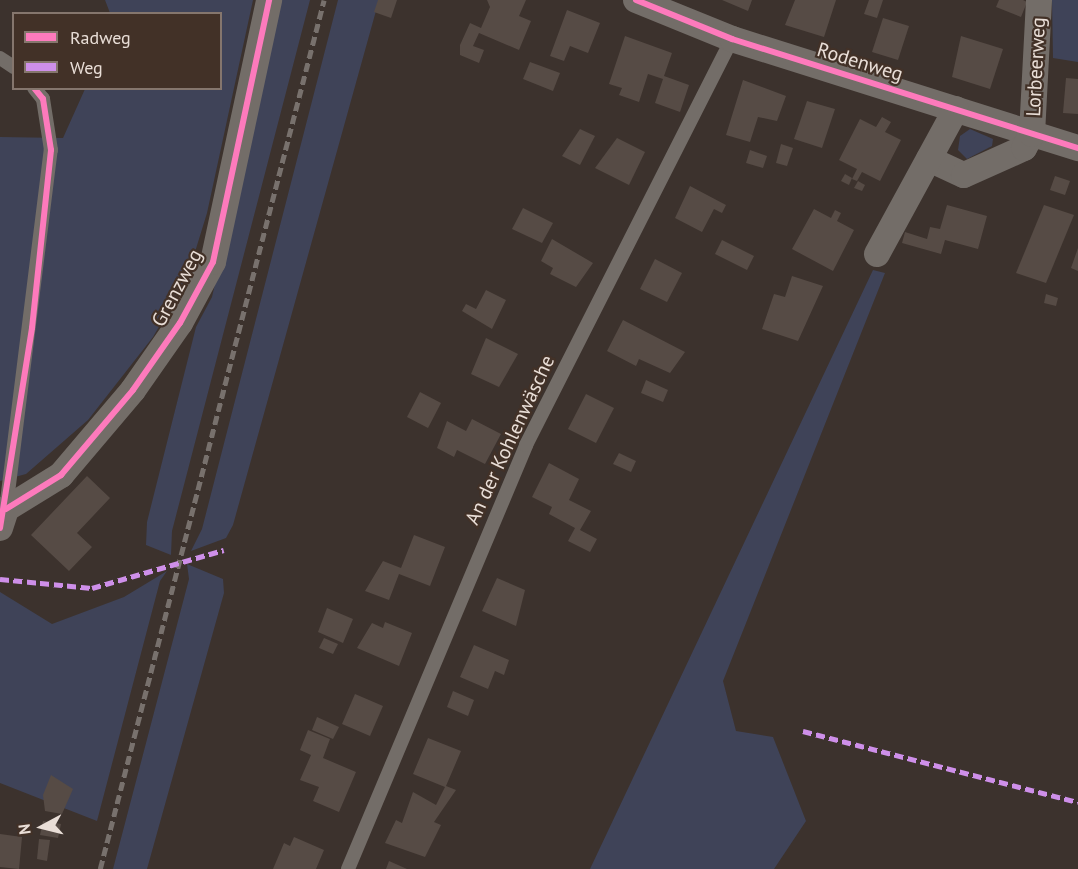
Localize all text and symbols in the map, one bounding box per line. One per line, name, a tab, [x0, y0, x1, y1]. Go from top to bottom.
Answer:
legend	[12, 12, 222, 90]
street label: Lorbeerweg	[1021, 17, 1051, 117]
text: Radweg	[70, 26, 131, 49]
street label: Rodenweg	[814, 38, 906, 86]
text: Weg	[70, 56, 103, 79]
street label: Grenzweg	[147, 245, 207, 331]
street label: An der Kohlenwäsche	[460, 352, 560, 528]
north arrow	[12, 797, 72, 857]
text: N	[14, 823, 35, 836]

